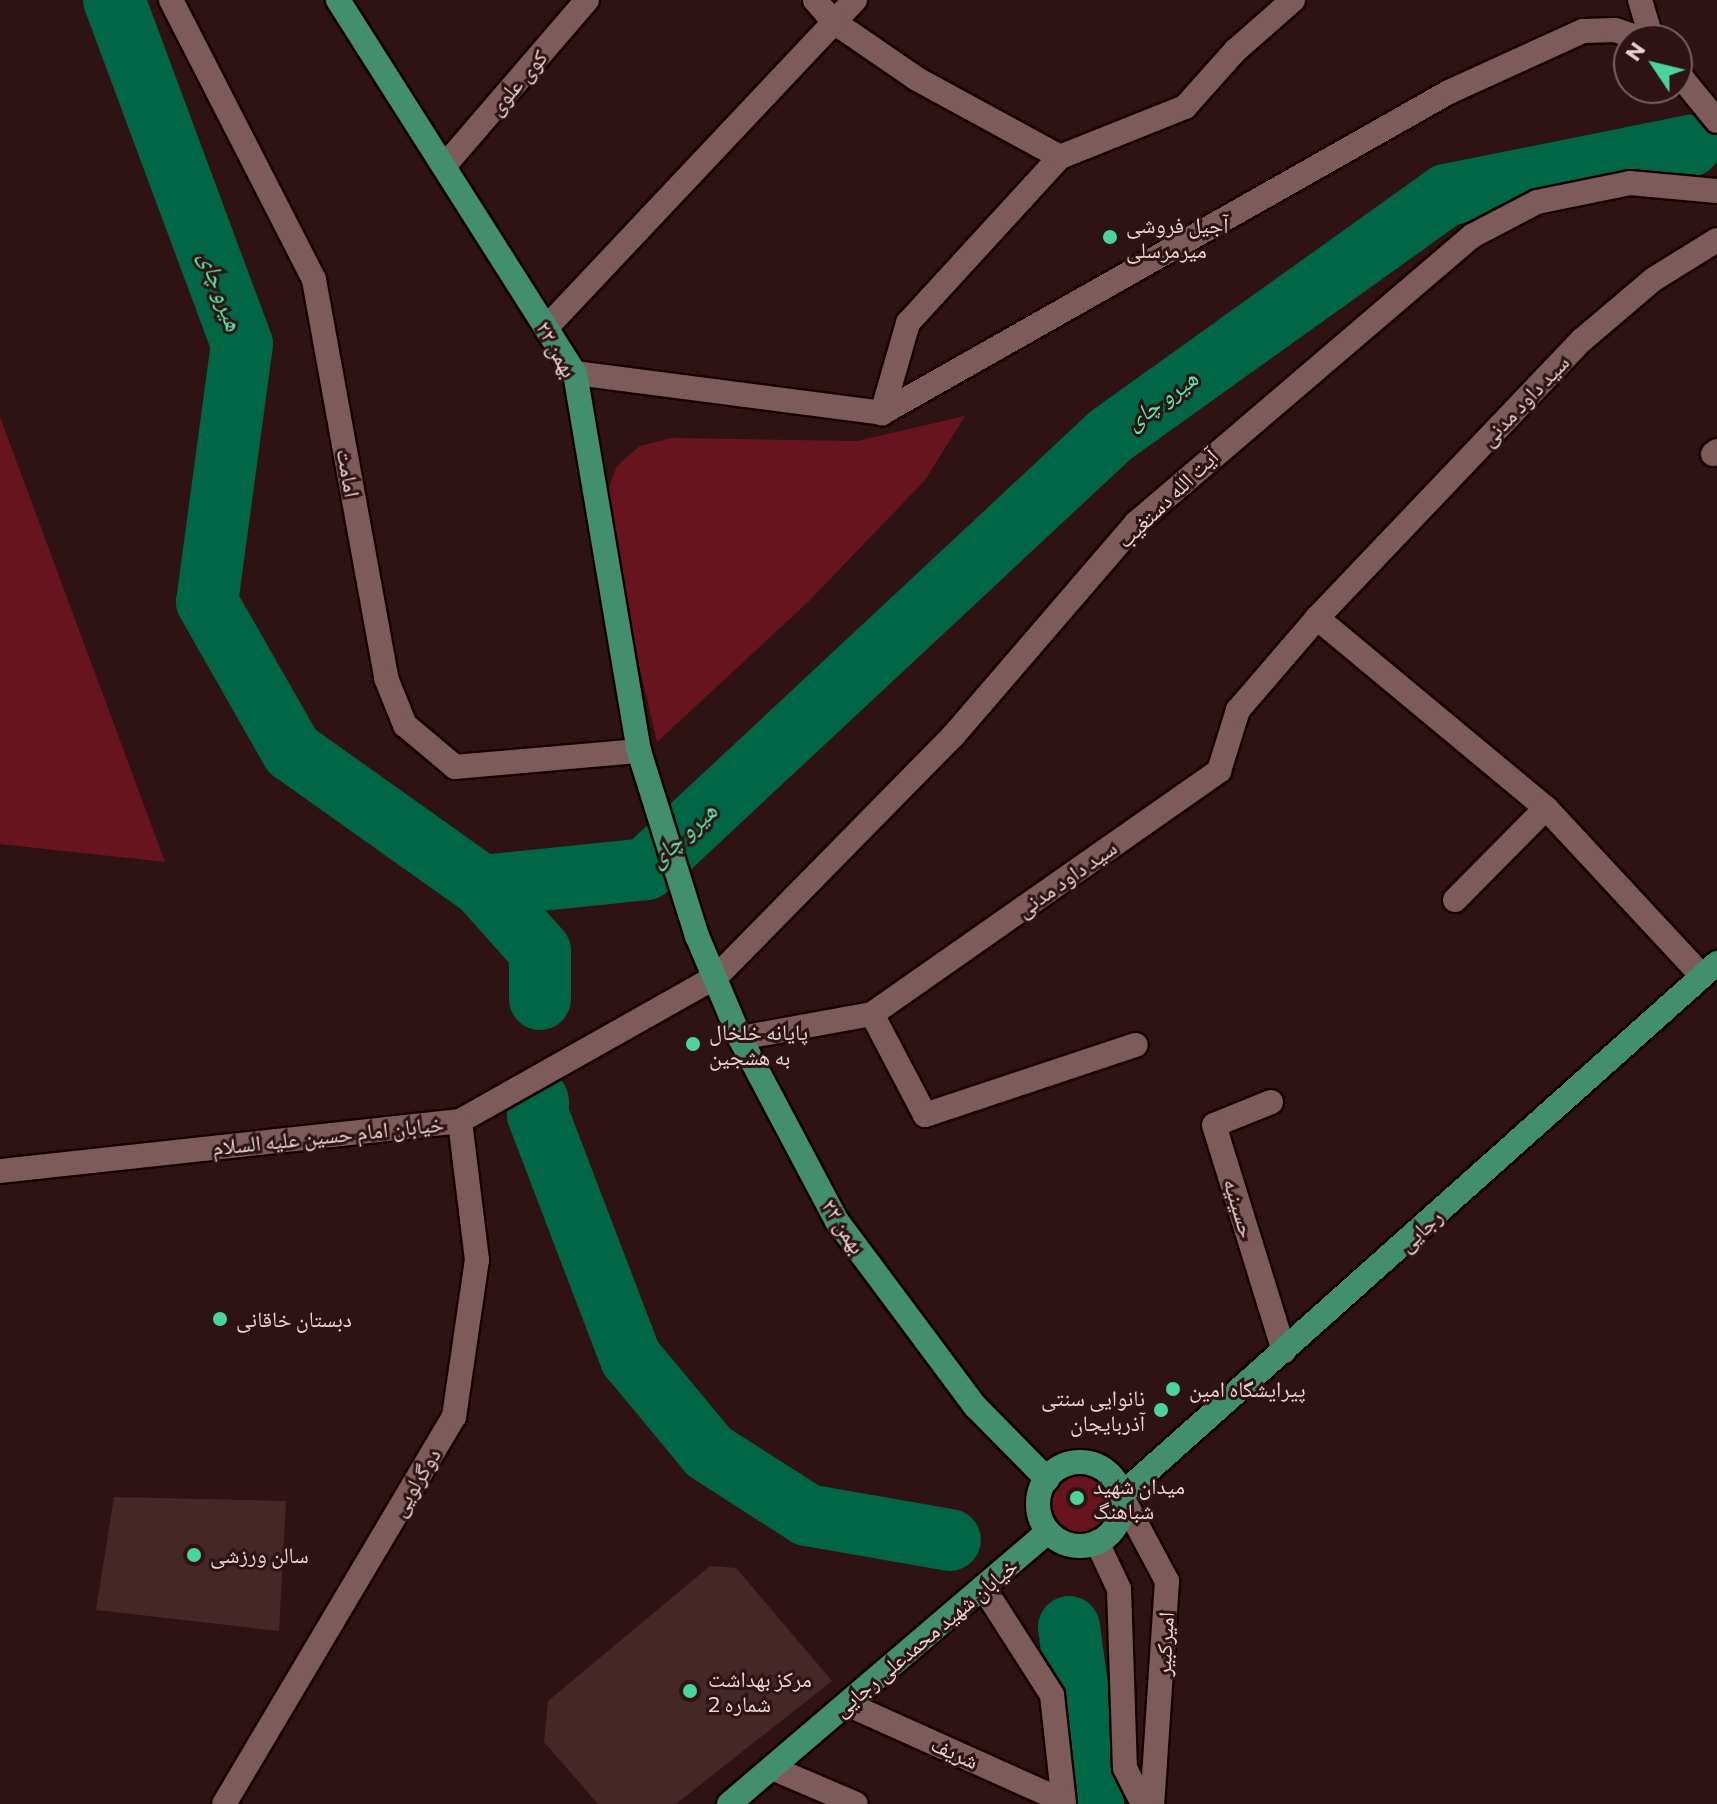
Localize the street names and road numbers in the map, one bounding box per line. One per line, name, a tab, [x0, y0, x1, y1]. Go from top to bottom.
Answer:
street label: کوی علوی	[482, 44, 552, 120]
street label: ۲۲ بهمن	[531, 316, 583, 382]
street label: سید داود مدنی	[1474, 349, 1574, 451]
street label: آیت الله دستغیب	[1111, 443, 1223, 553]
street label: امامت	[332, 447, 366, 499]
street label: سید داود مدنی	[1011, 834, 1121, 922]
street label: خیابان امام حسین علیه السلام	[211, 1110, 445, 1160]
street label: حسینیه	[1218, 1175, 1262, 1241]
street label: ۲۲ بهمن	[816, 1194, 872, 1258]
street label: رجایی	[1392, 1203, 1448, 1257]
street label: دوگرلویی	[384, 1443, 446, 1521]
street label: خیابان شهید محمدعلی رجایی	[828, 1552, 1022, 1722]
street label: امیرکبیر	[1149, 1611, 1179, 1677]
street label: شریف	[927, 1730, 983, 1774]

